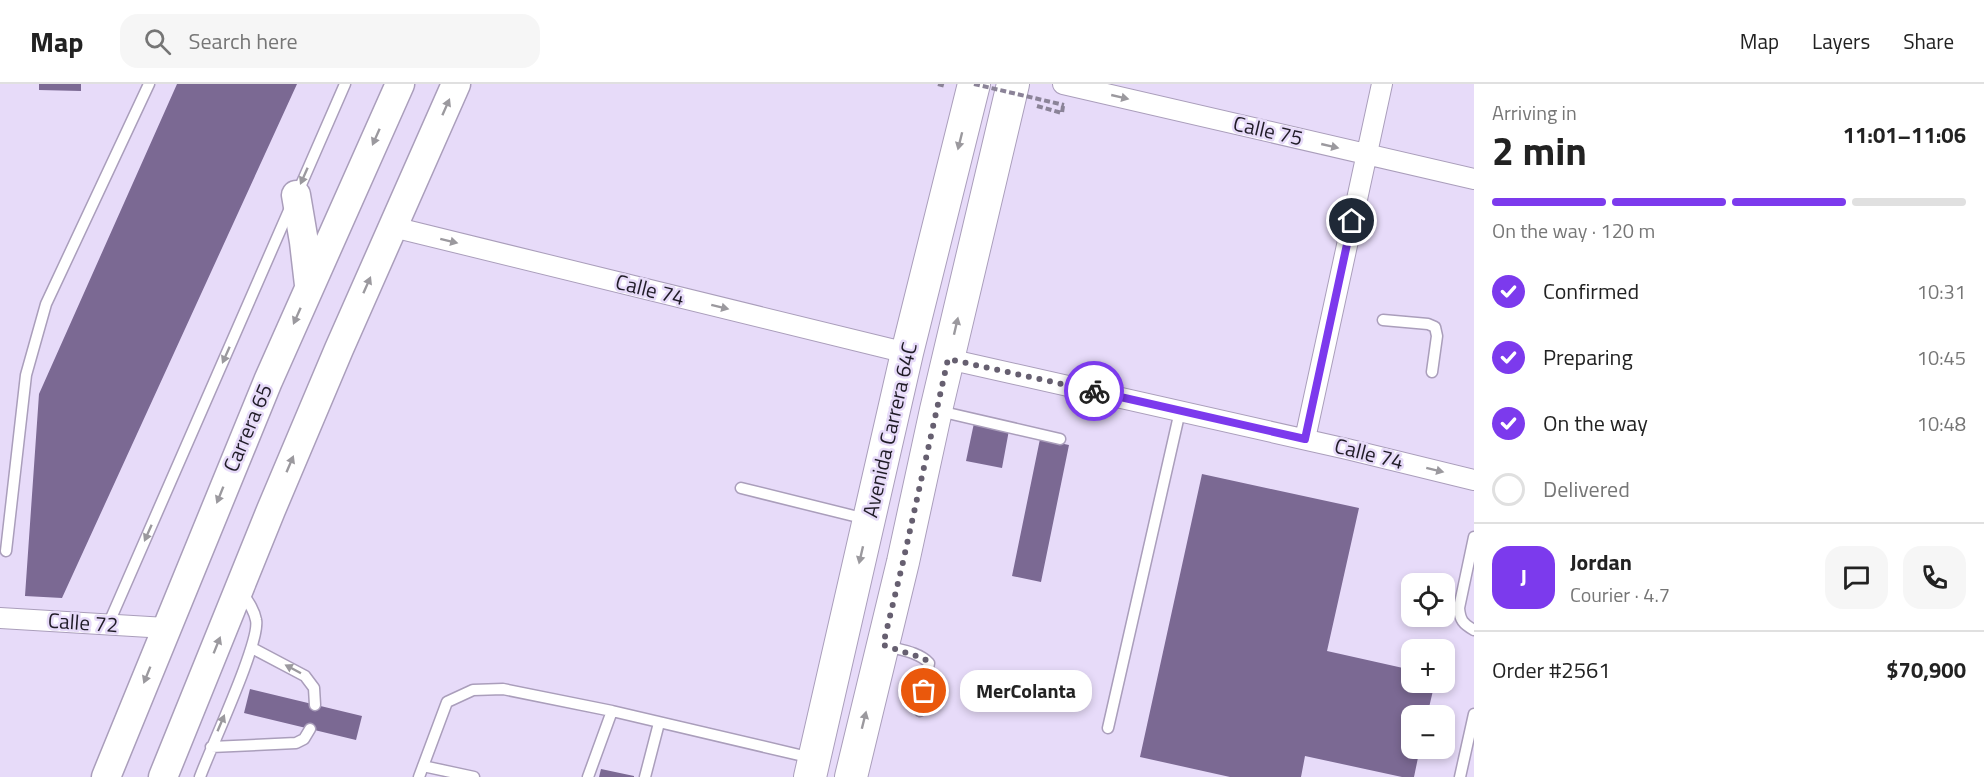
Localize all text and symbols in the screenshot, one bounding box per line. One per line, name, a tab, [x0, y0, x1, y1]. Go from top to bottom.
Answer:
search box	[120, 14, 540, 68]
text: Map	[30, 20, 84, 63]
text: Search here	[189, 24, 298, 58]
icon: search	[141, 25, 174, 58]
text: Map	[1740, 25, 1779, 57]
text: Layers	[1812, 25, 1870, 57]
text: Share	[1903, 25, 1954, 57]
one-way arrow	[1110, 93, 1129, 102]
text: Arriving in	[1492, 97, 1577, 128]
one-way arrow	[441, 98, 450, 115]
street label: Calle 75	[1230, 107, 1306, 154]
text: 11:01–11:06	[1843, 118, 1966, 152]
text: 2 min	[1492, 121, 1587, 180]
one-way arrow	[371, 129, 381, 147]
one-way arrow	[955, 132, 965, 150]
one-way arrow	[1321, 141, 1339, 151]
one-way arrow	[299, 167, 309, 185]
pin	[1326, 195, 1377, 246]
icon: home	[1335, 204, 1368, 237]
text: On the way · 120 m	[1492, 215, 1655, 246]
one-way arrow	[440, 236, 459, 246]
street label: Calle 74	[612, 265, 688, 313]
text: Confirmed	[1543, 274, 1639, 308]
icon: check	[1492, 275, 1525, 308]
one-way arrow	[363, 276, 372, 294]
text: 10:31	[1917, 276, 1966, 307]
one-way arrow	[711, 303, 730, 313]
one-way arrow	[292, 307, 302, 325]
one-way arrow	[952, 316, 961, 335]
street label: Avenida Carrera 64C	[853, 339, 925, 521]
text: Preparing	[1543, 340, 1633, 374]
icon: check	[1492, 341, 1525, 374]
text: 10:45	[1917, 342, 1966, 373]
one-way arrow	[221, 346, 231, 364]
courier	[1064, 361, 1124, 421]
icon: bike	[1078, 375, 1111, 408]
street label: Carrera 65	[214, 379, 280, 477]
text: On the way	[1543, 406, 1648, 440]
icon: check	[1492, 407, 1525, 440]
text: 10:48	[1917, 408, 1966, 439]
street label: Calle 74	[1331, 429, 1407, 477]
one-way arrow	[285, 455, 295, 473]
one-way arrow	[1426, 466, 1444, 476]
text: Delivered	[1543, 472, 1630, 506]
one-way arrow	[215, 486, 224, 504]
one-way arrow	[143, 525, 153, 543]
text: Jordan	[1570, 545, 1632, 579]
one-way arrow	[856, 546, 866, 564]
button: chat	[1825, 546, 1888, 609]
button: phone	[1903, 546, 1966, 609]
text: J	[1520, 560, 1527, 594]
map controls	[1401, 573, 1455, 759]
button: locate	[1401, 573, 1455, 627]
text: Courier · 4.7	[1570, 579, 1670, 610]
street label: Calle 72	[47, 604, 119, 640]
one-way arrow	[213, 636, 222, 654]
button: +	[1401, 639, 1455, 693]
text: Order #2561	[1492, 653, 1611, 687]
text: $70,900	[1886, 653, 1966, 687]
one-way arrow	[284, 664, 301, 674]
pin	[898, 665, 949, 716]
one-way arrow	[142, 667, 152, 685]
callout: MerColanta	[960, 670, 1092, 712]
icon: bag	[907, 674, 940, 707]
text: MerColanta	[976, 675, 1076, 706]
button: −	[1401, 705, 1455, 759]
one-way arrow	[859, 711, 869, 729]
one-way arrow	[216, 713, 226, 731]

